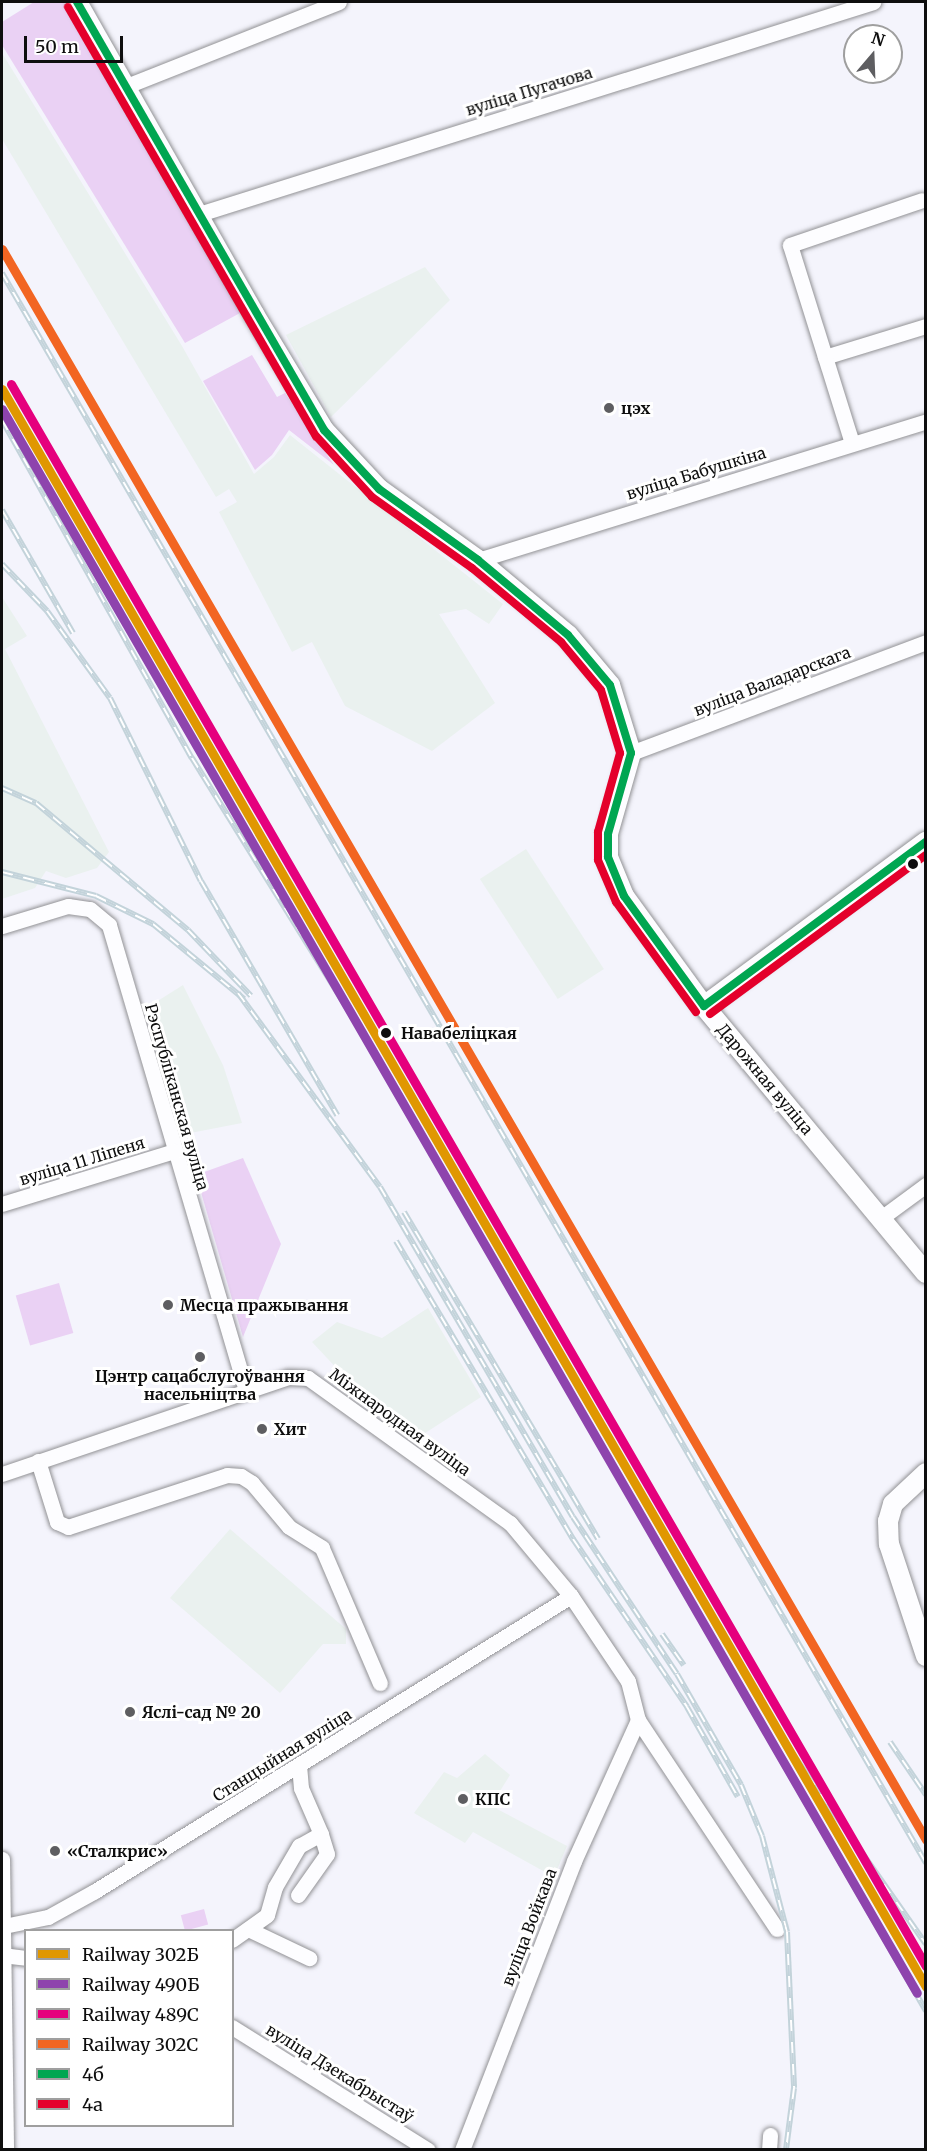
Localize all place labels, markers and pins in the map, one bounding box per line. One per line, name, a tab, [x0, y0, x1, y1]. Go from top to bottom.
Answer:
place label: цэх	[621, 398, 650, 418]
marker: цэх	[602, 401, 616, 415]
unlabelled marker	[907, 858, 919, 870]
marker: Навабеліцкая	[376, 1023, 396, 1043]
place label: Навабеліцкая	[401, 1023, 517, 1043]
place label: Месца пражывання	[180, 1295, 348, 1315]
marker: Месца пражывання	[161, 1298, 175, 1312]
marker: Цэнтр сацабслугоўвання насельніцтва	[193, 1350, 207, 1364]
place label: Цэнтр сацабслугоўвання насельніцтва	[95, 1366, 305, 1404]
place label: Хит	[274, 1419, 307, 1439]
marker: Хит	[255, 1422, 269, 1436]
place label: Яслі-сад № 20	[142, 1702, 261, 1722]
marker: Яслі-сад № 20	[123, 1705, 137, 1719]
place label: КПС	[475, 1789, 510, 1809]
marker: КПС	[456, 1792, 470, 1806]
place label: «Сталкрис»	[67, 1841, 168, 1861]
marker: «Сталкрис»	[48, 1844, 62, 1858]

